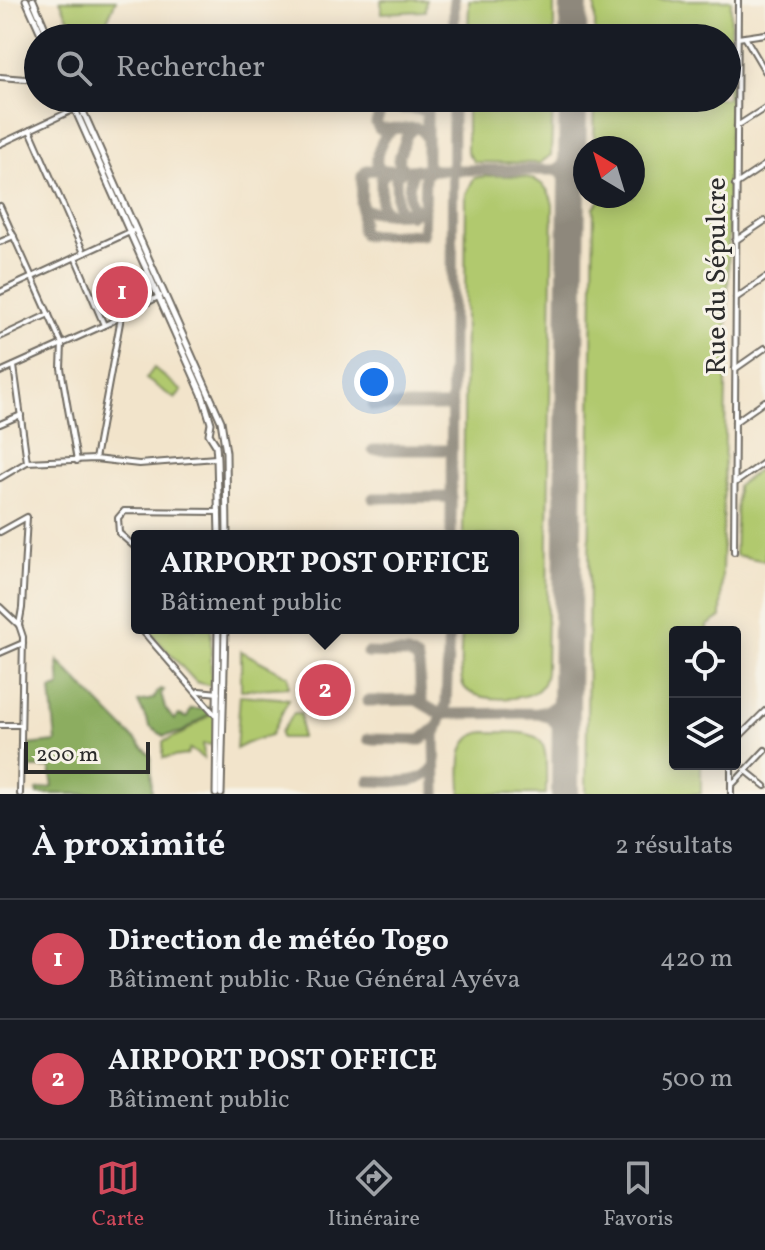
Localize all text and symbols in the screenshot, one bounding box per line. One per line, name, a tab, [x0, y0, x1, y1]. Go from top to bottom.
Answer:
search box	[24, 24, 741, 112]
icon: search	[52, 46, 96, 90]
text: Rechercher	[116, 47, 265, 89]
north arrow	[573, 136, 645, 208]
street label: Rue du Sépulcre	[698, 177, 737, 375]
pin: 1	[96, 262, 148, 322]
your location	[354, 362, 394, 402]
popup	[131, 530, 519, 634]
text: AIRPORT POST OFFICE	[160, 543, 490, 585]
text: Bâtiment public	[160, 585, 342, 621]
map controls	[669, 626, 741, 770]
button: locate	[669, 626, 741, 698]
pin: 2	[299, 660, 351, 720]
button: layers	[669, 698, 741, 770]
scale bar	[24, 738, 150, 774]
text: 200 m	[36, 740, 98, 771]
text: À proximité	[32, 823, 225, 870]
text: 2 résultats	[615, 828, 733, 864]
text: Direction de météo Togo	[108, 920, 449, 962]
text: 1	[53, 941, 63, 977]
text: 420 m	[660, 941, 733, 977]
text: Bâtiment public · Rue Général Ayéva	[108, 962, 520, 998]
text: AIRPORT POST OFFICE	[108, 1040, 437, 1082]
text: 2	[51, 1061, 65, 1097]
text: 500 m	[661, 1061, 733, 1097]
text: Bâtiment public	[108, 1082, 290, 1118]
tab: Carte	[92, 1156, 144, 1235]
tab: Itinéraire	[328, 1156, 420, 1235]
tab: Favoris	[603, 1156, 673, 1235]

